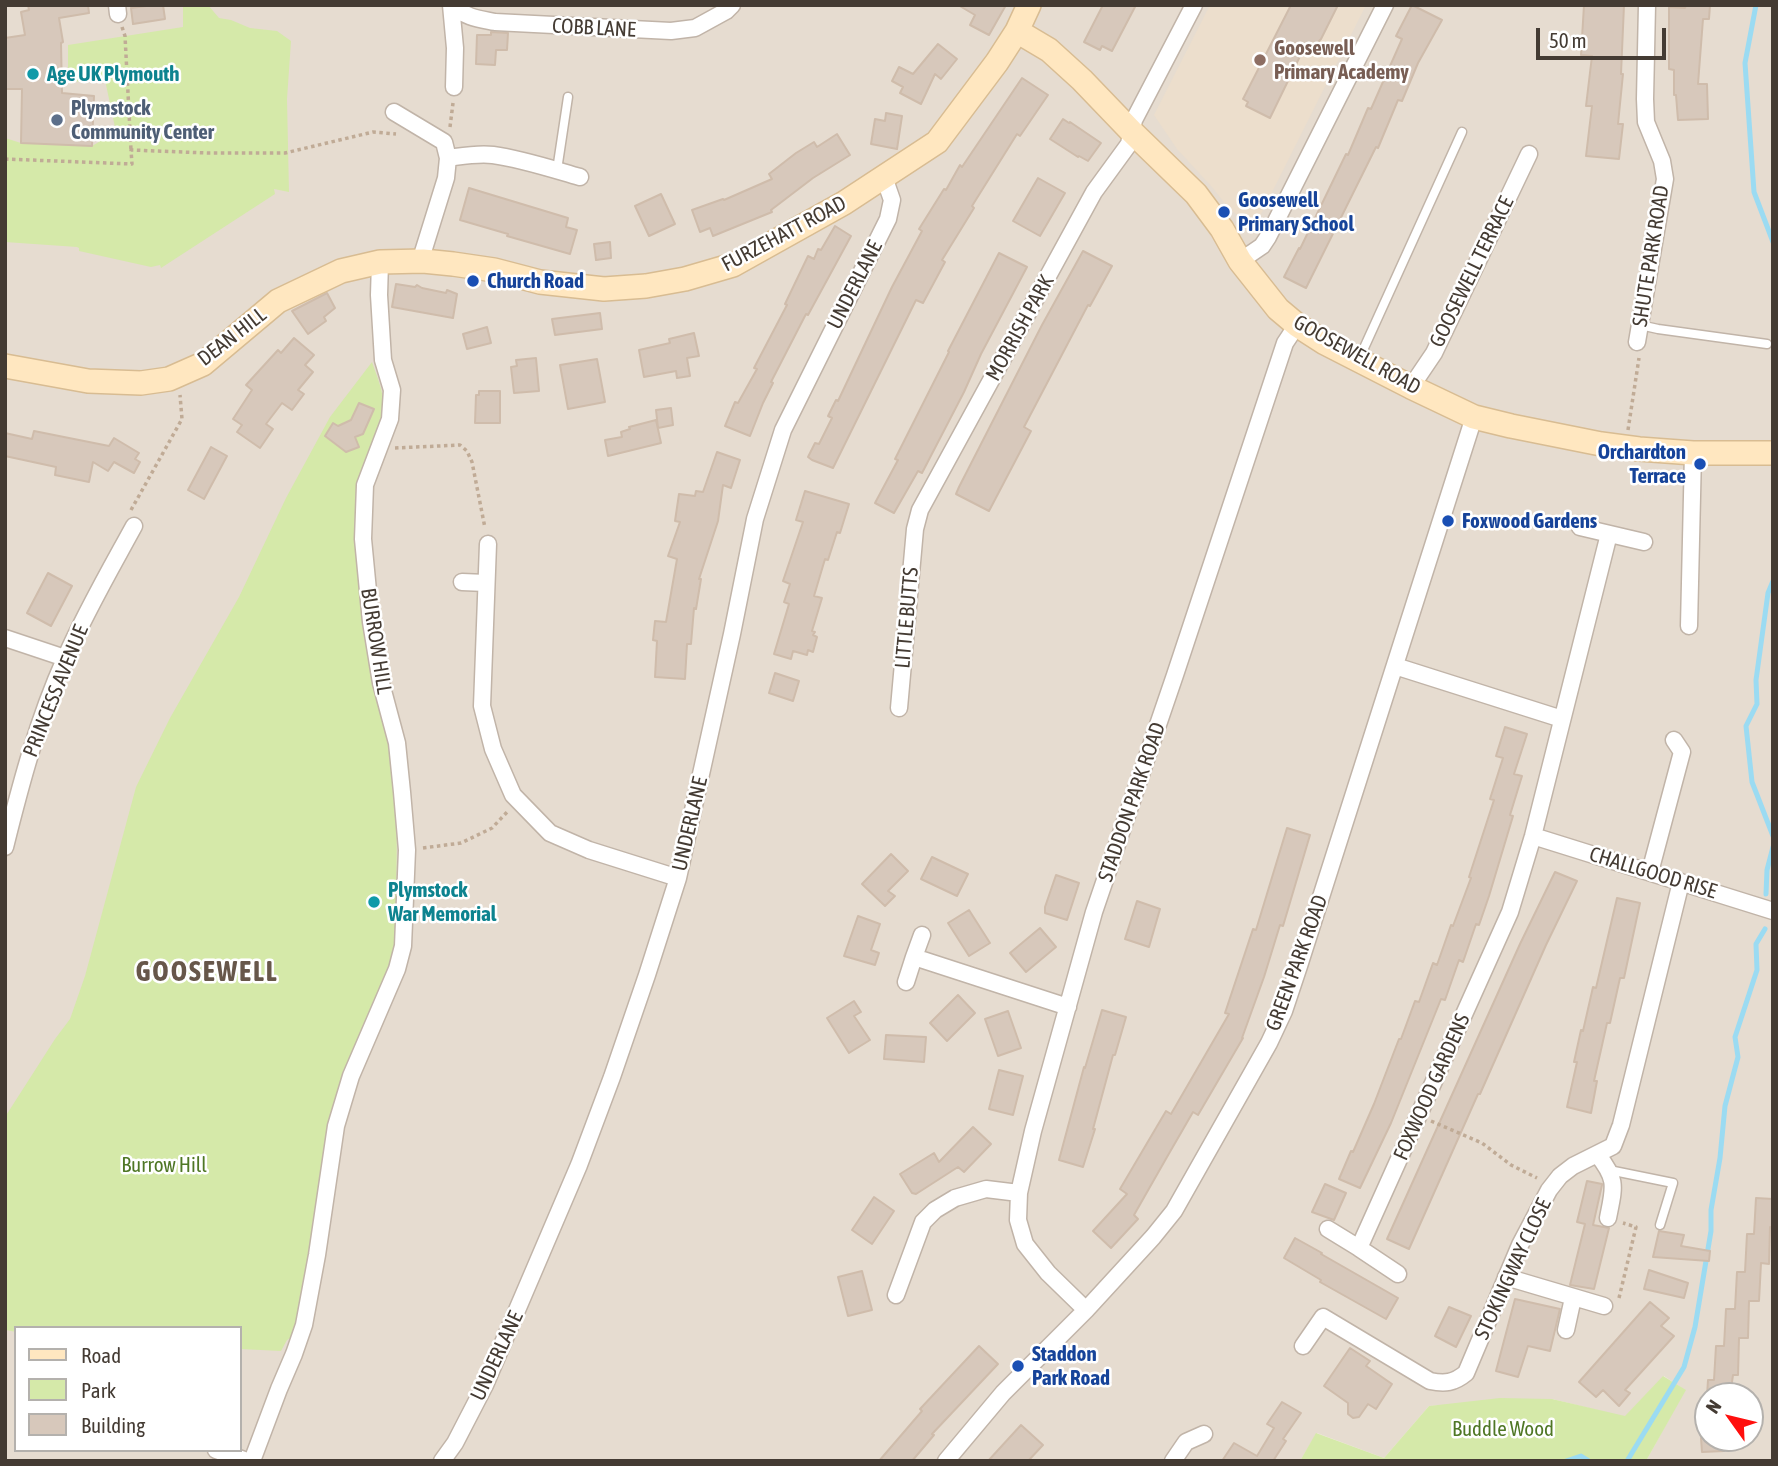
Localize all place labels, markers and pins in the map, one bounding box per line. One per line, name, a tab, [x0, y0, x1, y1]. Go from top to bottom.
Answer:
place label: Goosewell Primary Academy	[1274, 35, 1409, 85]
marker: Goosewell Primary Academy	[1252, 52, 1268, 68]
place label: Age UK Plymouth	[47, 61, 180, 87]
marker: Age UK Plymouth	[25, 66, 41, 82]
place label: Plymstock Community Center	[71, 95, 214, 145]
marker: Plymstock Community Center	[49, 112, 65, 128]
place label: Goosewell Primary School	[1238, 187, 1354, 237]
marker: Goosewell Primary School	[1216, 204, 1232, 220]
place label: Church Road	[487, 268, 584, 294]
marker: Church Road	[465, 273, 481, 289]
place label: Orchardton Terrace	[1598, 439, 1686, 489]
marker: Orchardton Terrace	[1692, 456, 1708, 472]
place label: Foxwood Gardens	[1462, 508, 1597, 534]
marker: Foxwood Gardens	[1440, 513, 1456, 529]
place label: Plymstock War Memorial	[388, 877, 496, 927]
marker: Plymstock War Memorial	[366, 894, 382, 910]
place label: Staddon Park Road	[1032, 1341, 1110, 1391]
marker: Staddon Park Road	[1010, 1358, 1026, 1374]

